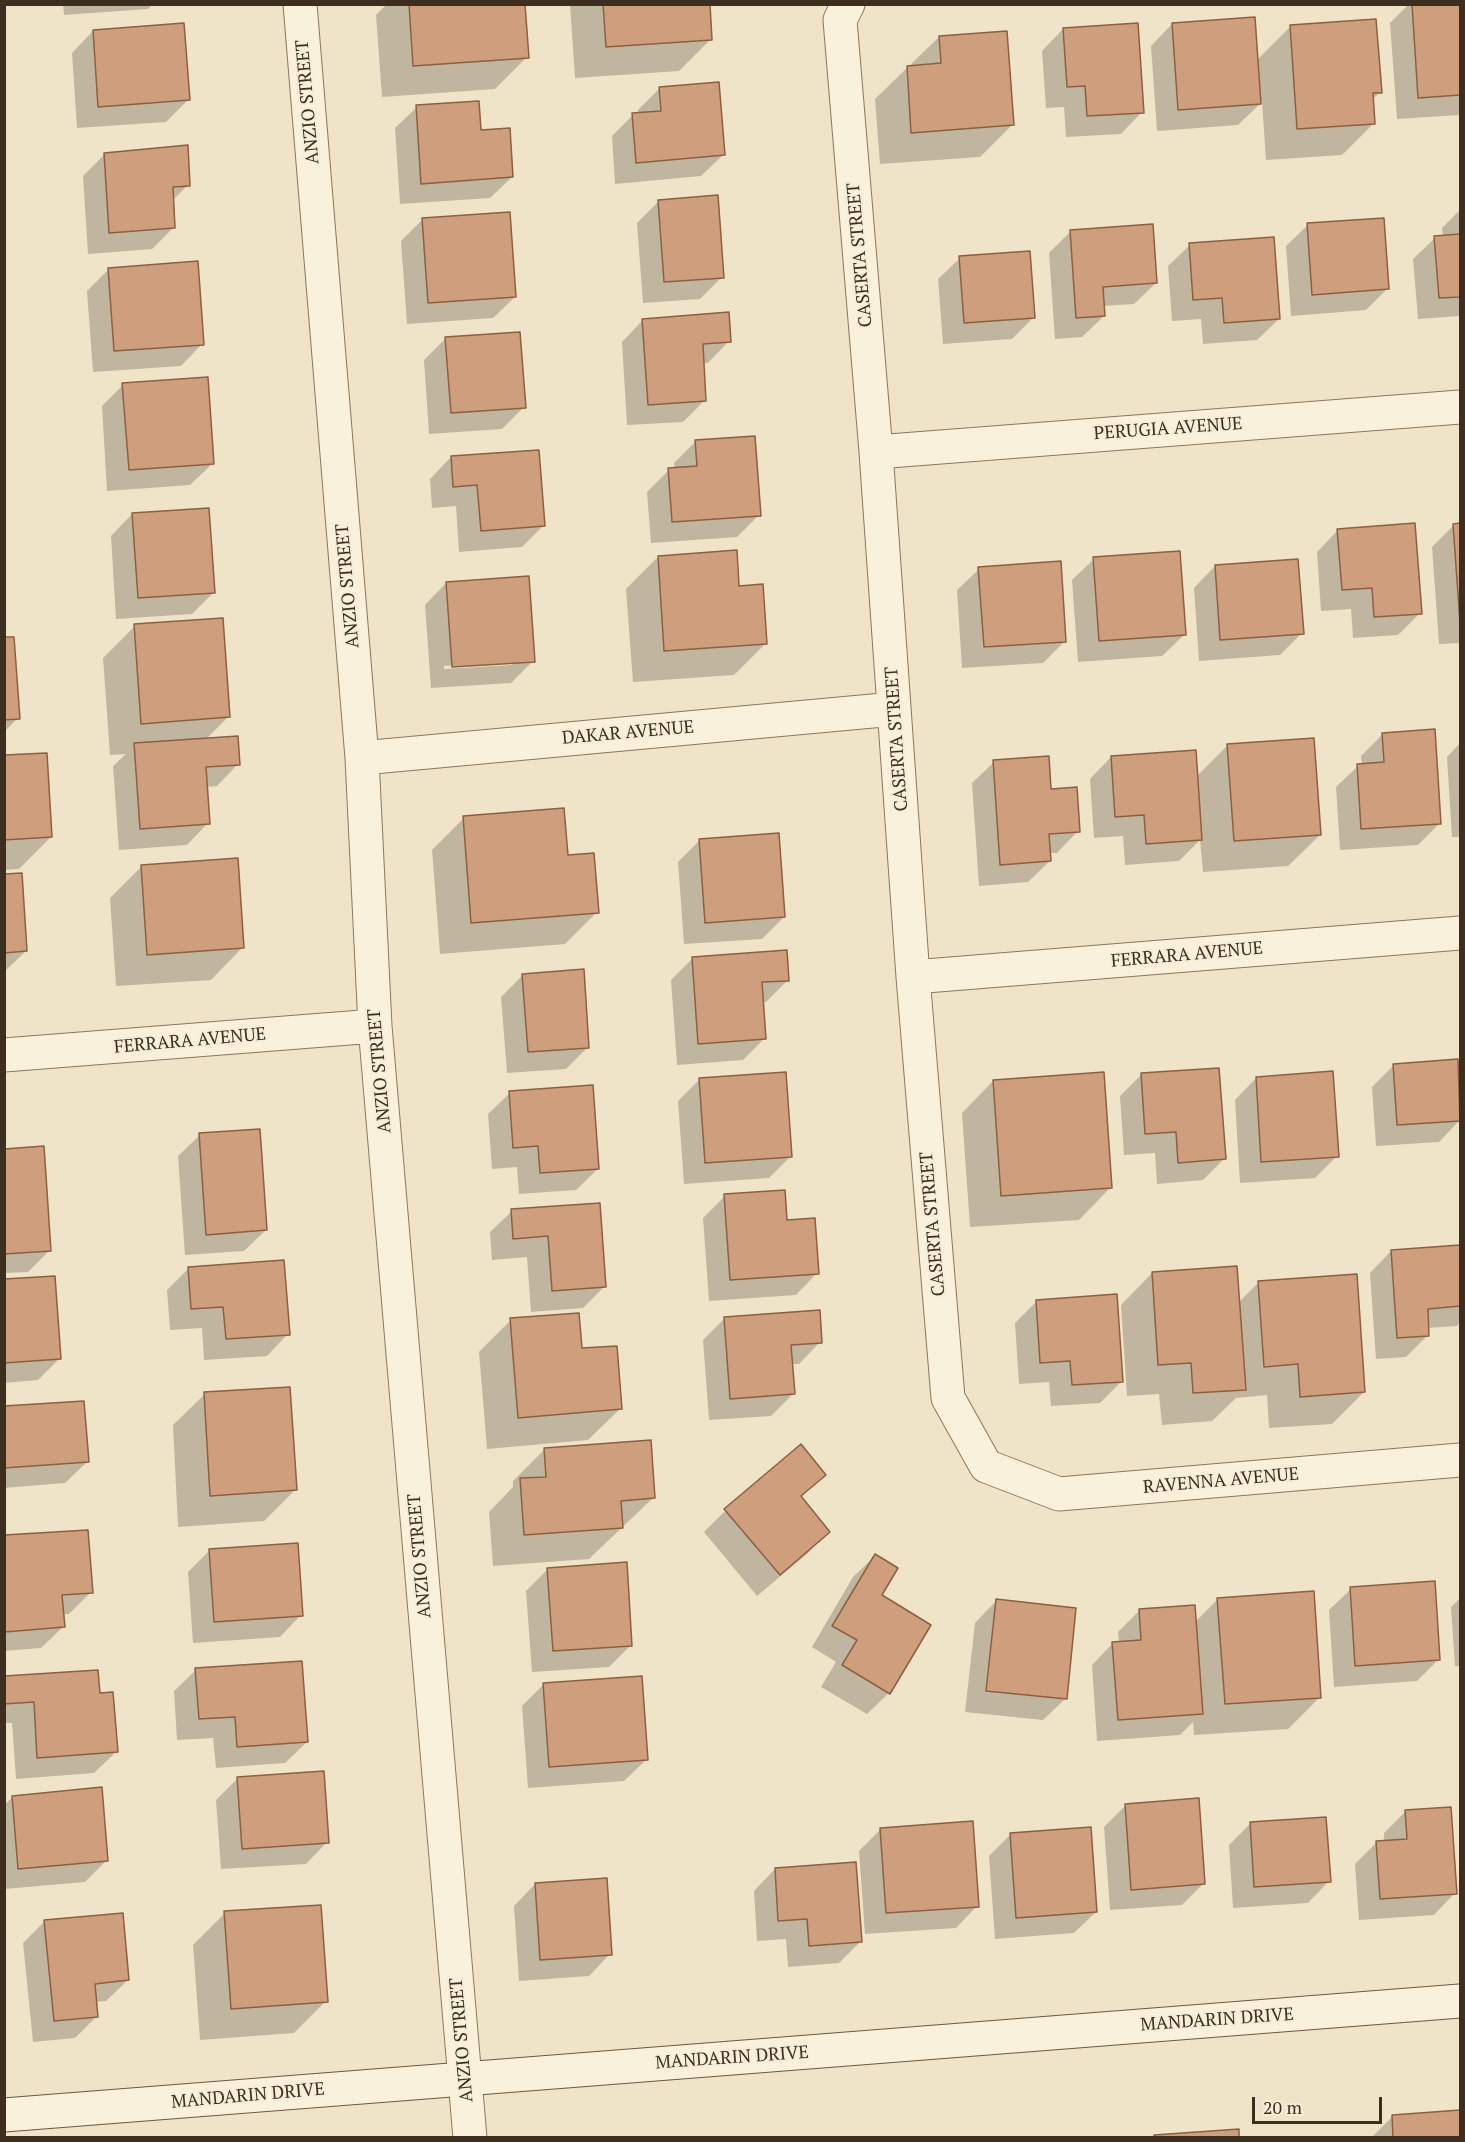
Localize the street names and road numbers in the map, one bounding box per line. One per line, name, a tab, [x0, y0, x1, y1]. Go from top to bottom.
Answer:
street label: ANZIO STREET	[292, 39, 324, 165]
street label: CASERTA STREET	[843, 182, 877, 328]
street label: PERUGIA AVENUE	[1093, 413, 1243, 445]
street label: ANZIO STREET	[332, 523, 364, 649]
street label: CASERTA STREET	[881, 666, 913, 812]
street label: DAKAR AVENUE	[561, 716, 695, 750]
street label: FERRARA AVENUE	[1110, 938, 1264, 972]
street label: ANZIO STREET	[364, 1008, 396, 1134]
street label: FERRARA AVENUE	[113, 1024, 267, 1058]
street label: CASERTA STREET	[916, 1151, 950, 1297]
street label: RAVENNA AVENUE	[1142, 1463, 1300, 1499]
street label: ANZIO STREET	[404, 1493, 436, 1619]
street label: ANZIO STREET	[446, 1977, 478, 2103]
street label: MANDARIN DRIVE	[1140, 2004, 1294, 2036]
street label: MANDARIN DRIVE	[655, 2042, 809, 2074]
street label: MANDARIN DRIVE	[170, 2079, 326, 2113]

